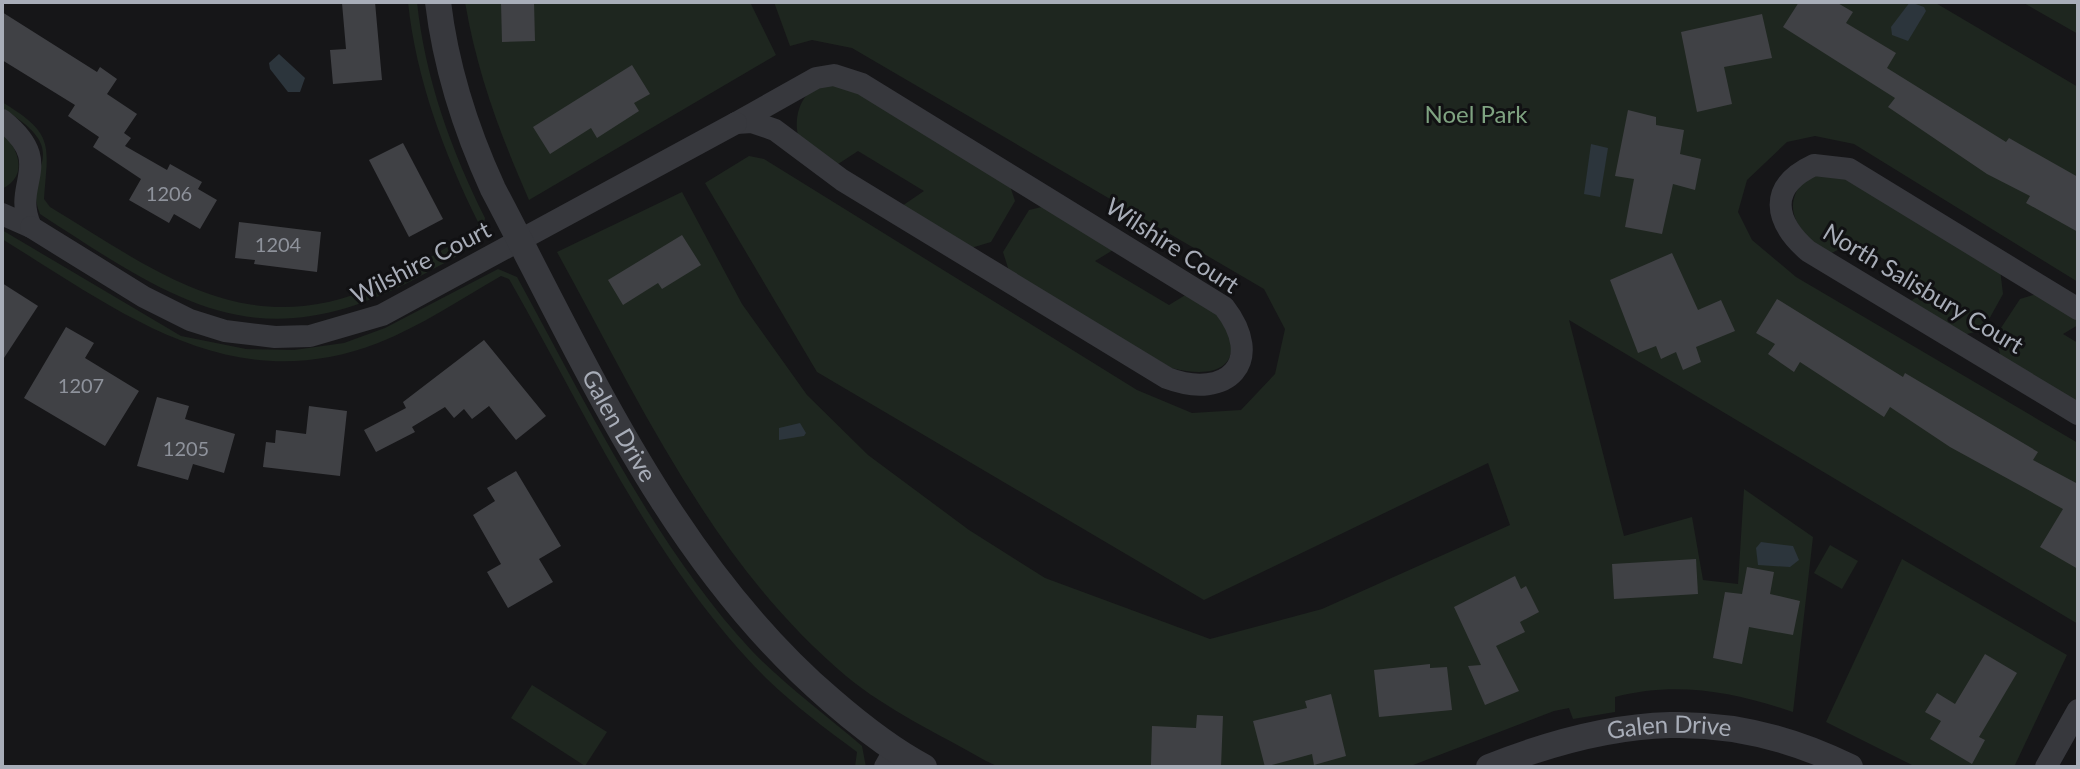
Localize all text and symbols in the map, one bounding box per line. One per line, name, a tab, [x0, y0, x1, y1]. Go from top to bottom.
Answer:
park label: Noel Park	[1425, 99, 1528, 128]
house number: 1206	[146, 181, 192, 205]
street label: Wilshire Court	[1101, 191, 1245, 299]
street label: Wilshire Court	[346, 214, 495, 309]
street label: North Salisbury Court	[1818, 216, 2030, 359]
house number: 1204	[255, 232, 302, 256]
street label: Galen Drive	[577, 364, 663, 487]
house number: 1207	[58, 373, 104, 397]
house number: 1205	[163, 436, 209, 460]
street label: Galen Drive	[1605, 709, 1733, 744]

